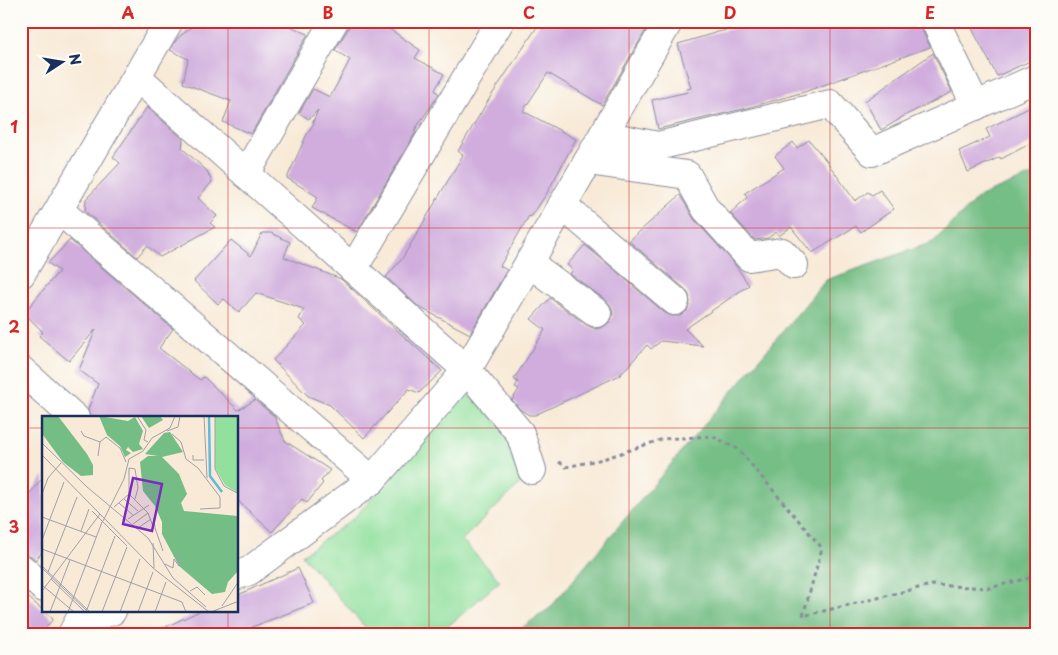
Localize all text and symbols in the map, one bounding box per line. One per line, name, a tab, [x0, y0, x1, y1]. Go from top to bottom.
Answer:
text: A	[122, 0, 135, 24]
text: B	[323, 0, 334, 24]
text: C	[523, 0, 535, 24]
text: D	[724, 0, 736, 24]
text: E	[925, 0, 935, 24]
north arrow	[38, 38, 88, 88]
text: N	[64, 52, 87, 67]
text: 1	[10, 114, 18, 138]
text: 2	[8, 314, 20, 338]
inset map	[42, 416, 239, 612]
text: 3	[9, 514, 19, 538]

